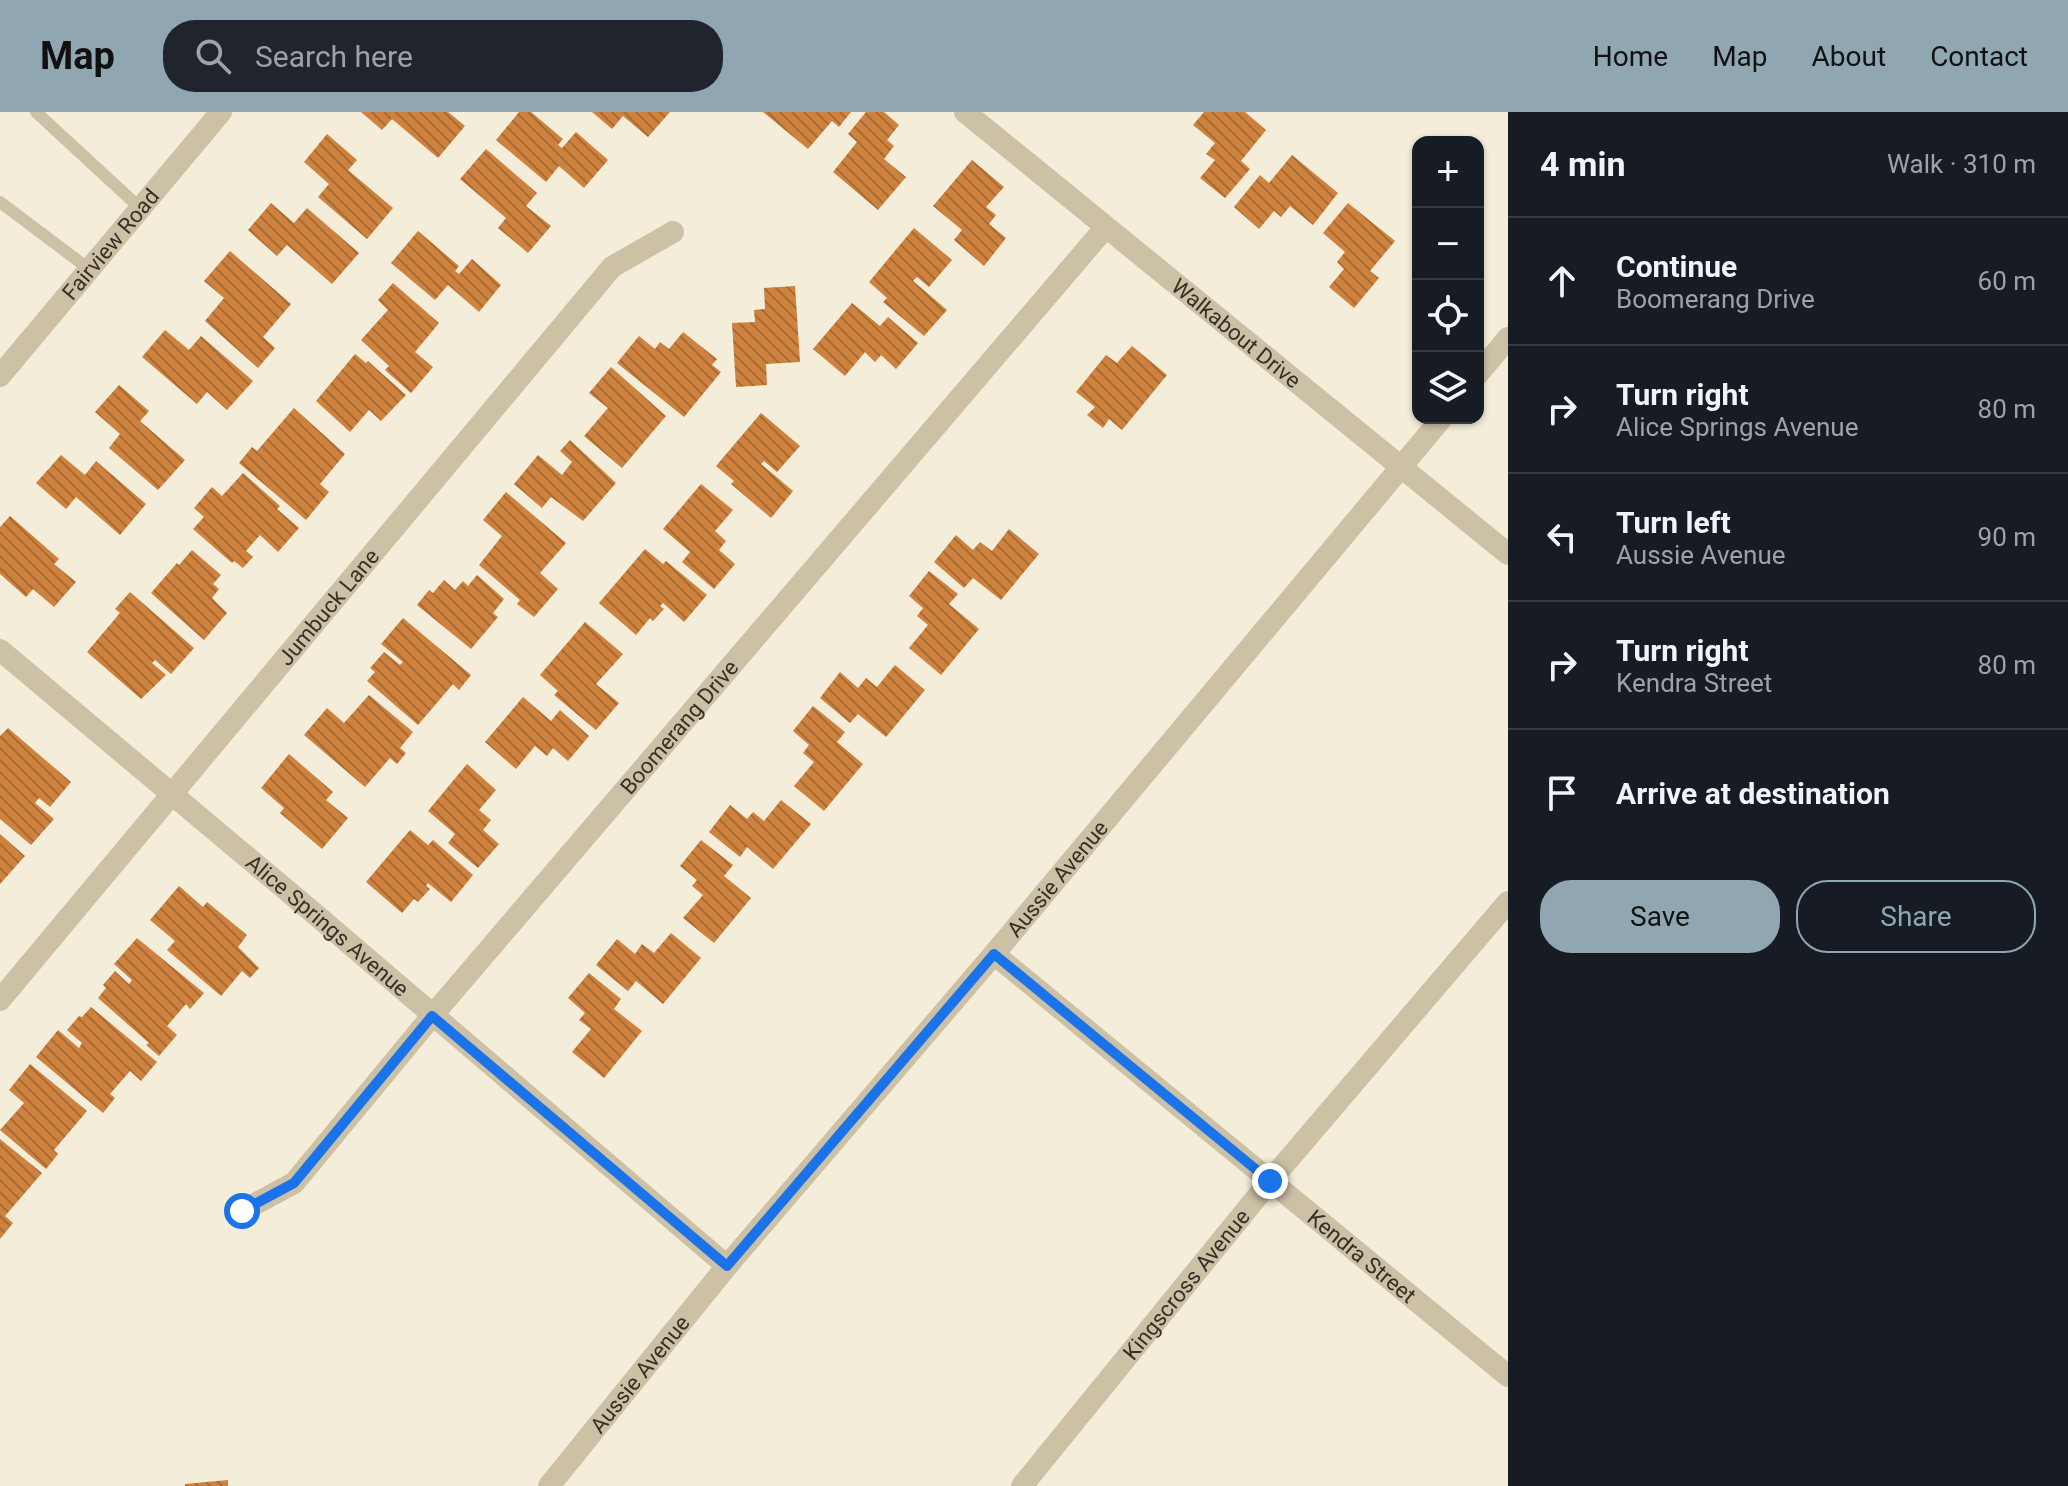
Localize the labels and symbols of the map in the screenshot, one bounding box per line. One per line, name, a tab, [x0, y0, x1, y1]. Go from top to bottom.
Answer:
street label: Fairview Road	[57, 184, 164, 305]
street label: Walkabout Drive	[1167, 274, 1306, 393]
street label: Jumbuck Lane	[273, 544, 384, 671]
street label: Boomerang Drive	[615, 655, 743, 799]
street label: Aussie Avenue	[1002, 816, 1113, 942]
street label: Alice Springs Avenue	[241, 850, 414, 1002]
route end	[1252, 1163, 1288, 1199]
route start	[224, 1193, 260, 1229]
street label: Kingscross Avenue	[1118, 1204, 1255, 1365]
street label: Kendra Street	[1303, 1205, 1421, 1308]
street label: Aussie Avenue	[585, 1311, 695, 1438]

